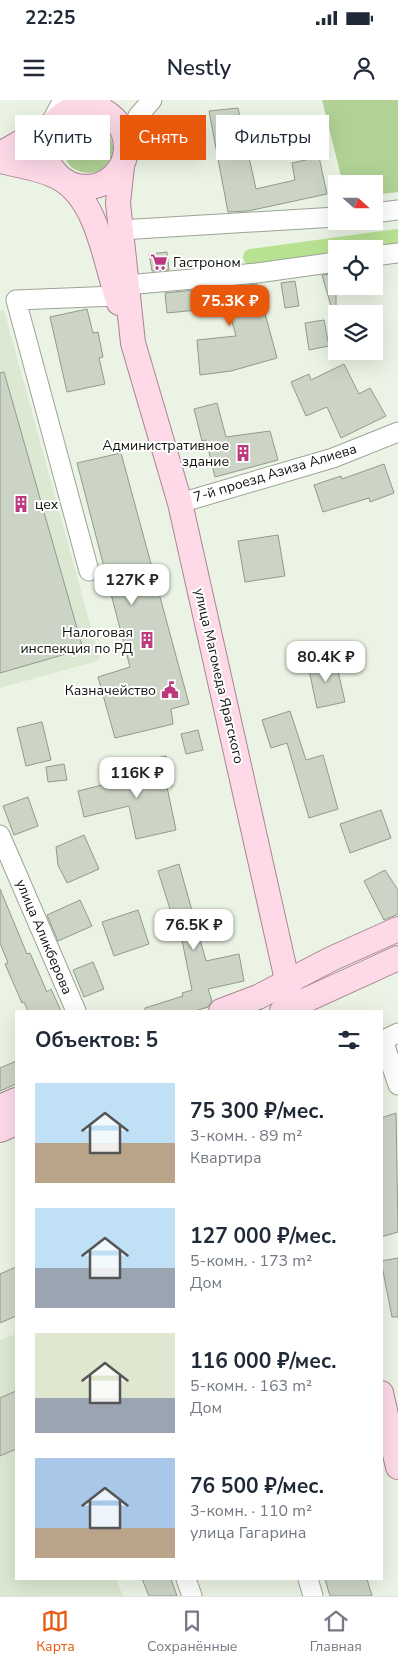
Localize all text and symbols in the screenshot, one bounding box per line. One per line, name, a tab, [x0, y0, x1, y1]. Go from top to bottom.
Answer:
text: 22:25	[25, 5, 75, 31]
text: Nestly	[167, 53, 231, 83]
icon: menu	[20, 54, 48, 82]
icon: person	[350, 54, 378, 82]
chip: Купить	[15, 115, 110, 160]
chip: Снять	[120, 115, 206, 160]
chip: Фильтры	[216, 115, 329, 160]
north arrow	[328, 175, 382, 230]
map controls	[328, 175, 383, 360]
button: locate	[328, 240, 383, 295]
supermarket icon: Гастроном	[149, 252, 169, 272]
place label: Гастроном	[173, 253, 241, 272]
pin: 75.3K ₽	[184, 284, 276, 327]
text: 75.3K ₽	[201, 290, 259, 312]
button: layers	[328, 305, 383, 360]
place label: Административное здание	[102, 436, 229, 471]
street label: 7-й проезд Азиза Алиева	[191, 439, 359, 507]
building icon: Административное здание	[233, 443, 253, 463]
building icon: цех	[11, 494, 31, 514]
place label: цех	[35, 495, 59, 514]
pin: 127K ₽	[91, 564, 173, 606]
text: 127K ₽	[105, 569, 159, 591]
street label: улица Магомеда Ярагского	[190, 586, 248, 766]
place label: Налоговая инспекция по РД	[20, 623, 133, 658]
building icon: Налоговая инспекция по РД	[137, 630, 157, 650]
pin: 80.4K ₽	[280, 640, 372, 683]
text: 80.4K ₽	[297, 646, 355, 668]
public building icon: Казначейство	[160, 680, 180, 700]
place label: Казначейство	[65, 681, 156, 700]
pin: 116K ₽	[96, 756, 178, 799]
text: 116K ₽	[110, 762, 164, 784]
street label: улица Аликберова	[11, 877, 77, 997]
pin: 76.5K ₽	[148, 908, 240, 951]
text: 76.5K ₽	[165, 914, 223, 936]
text: Объектов: 5	[35, 1026, 158, 1054]
icon: filters	[335, 1026, 363, 1054]
text: 75 300 ₽/мес.	[190, 1097, 324, 1125]
icon: home	[75, 1103, 135, 1163]
text: 3-комн. · 89 m²	[190, 1125, 302, 1147]
text: Квартира	[190, 1147, 262, 1169]
text: 127 000 ₽/мес.	[190, 1222, 337, 1250]
icon: home	[75, 1228, 135, 1288]
text: 5-комн. · 173 m²	[190, 1250, 312, 1272]
text: Дом	[190, 1272, 222, 1294]
text: 116 000 ₽/мес.	[190, 1347, 337, 1375]
icon: home	[75, 1353, 135, 1413]
text: 5-комн. · 163 m²	[190, 1375, 312, 1397]
text: Дом	[190, 1397, 222, 1419]
text: 76 500 ₽/мес.	[190, 1472, 324, 1500]
icon: home	[75, 1478, 135, 1538]
text: 3-комн. · 110 m²	[190, 1500, 312, 1522]
text: улица Гагарина	[190, 1522, 306, 1544]
tab: Карта	[36, 1607, 75, 1656]
tab: Сохранённые	[147, 1607, 237, 1656]
tab: Главная	[310, 1607, 362, 1656]

